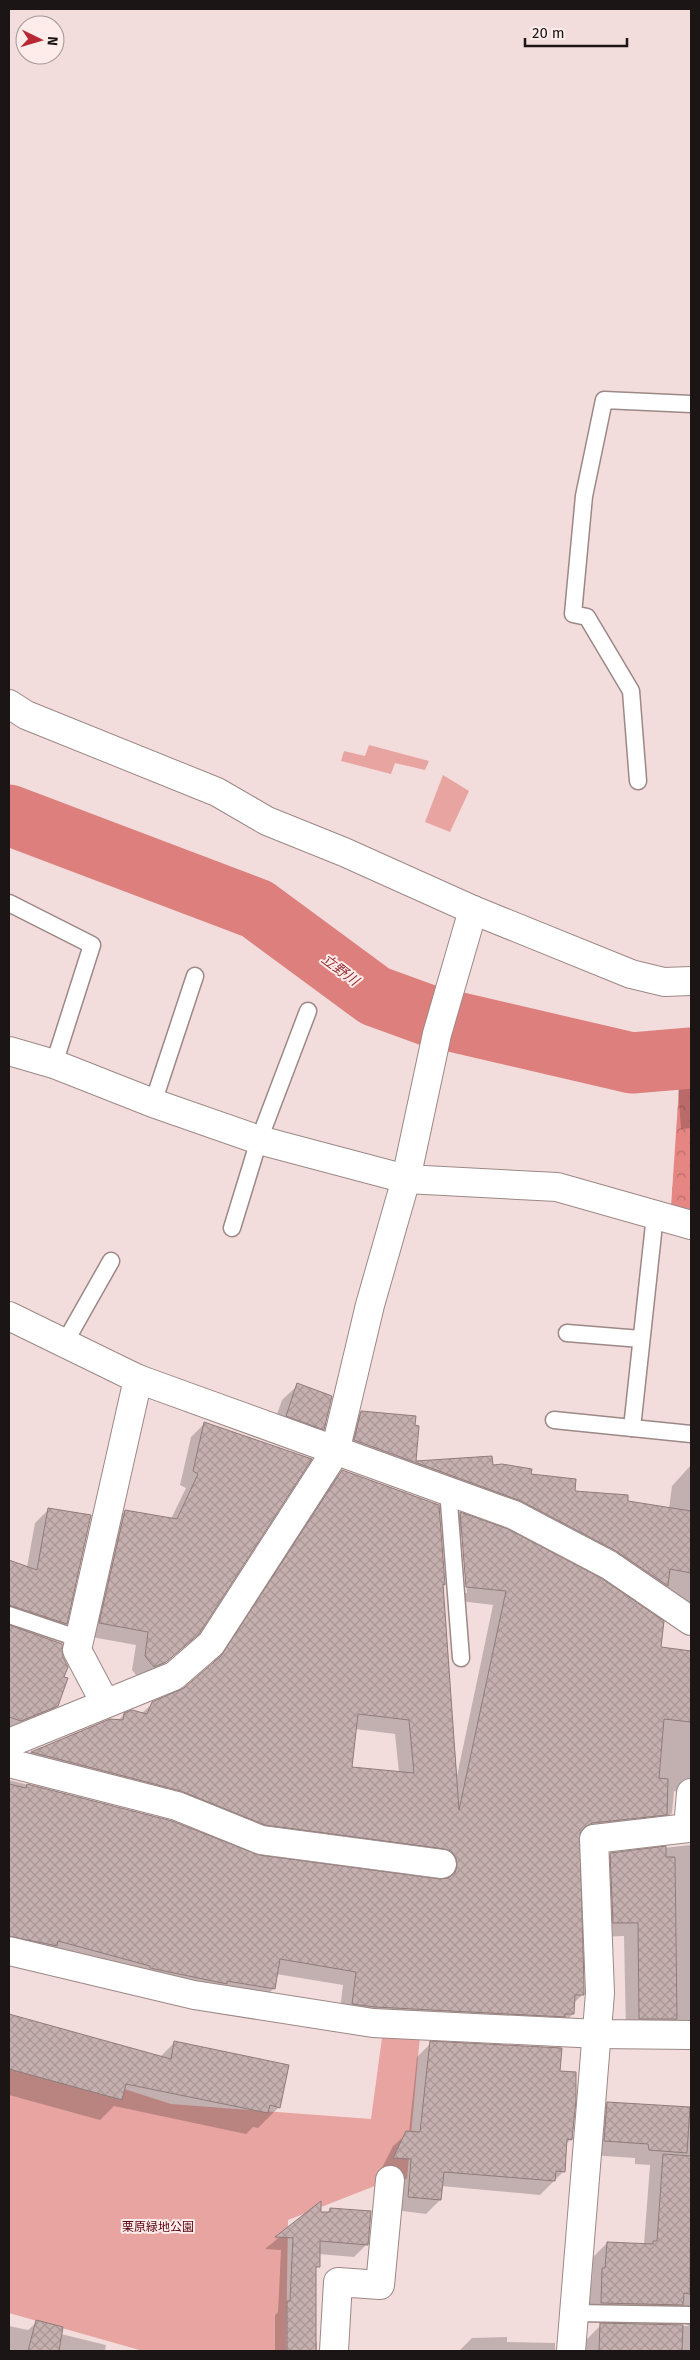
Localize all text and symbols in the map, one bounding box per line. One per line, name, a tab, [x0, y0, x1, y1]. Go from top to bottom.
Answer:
north arrow	[15, 15, 65, 65]
scale bar	[525, 15, 628, 47]
text: 20 m	[532, 24, 565, 42]
text: N	[44, 36, 61, 46]
water label: 立野川	[318, 951, 363, 991]
park label: 栗原緑地公園	[122, 2220, 194, 2234]

